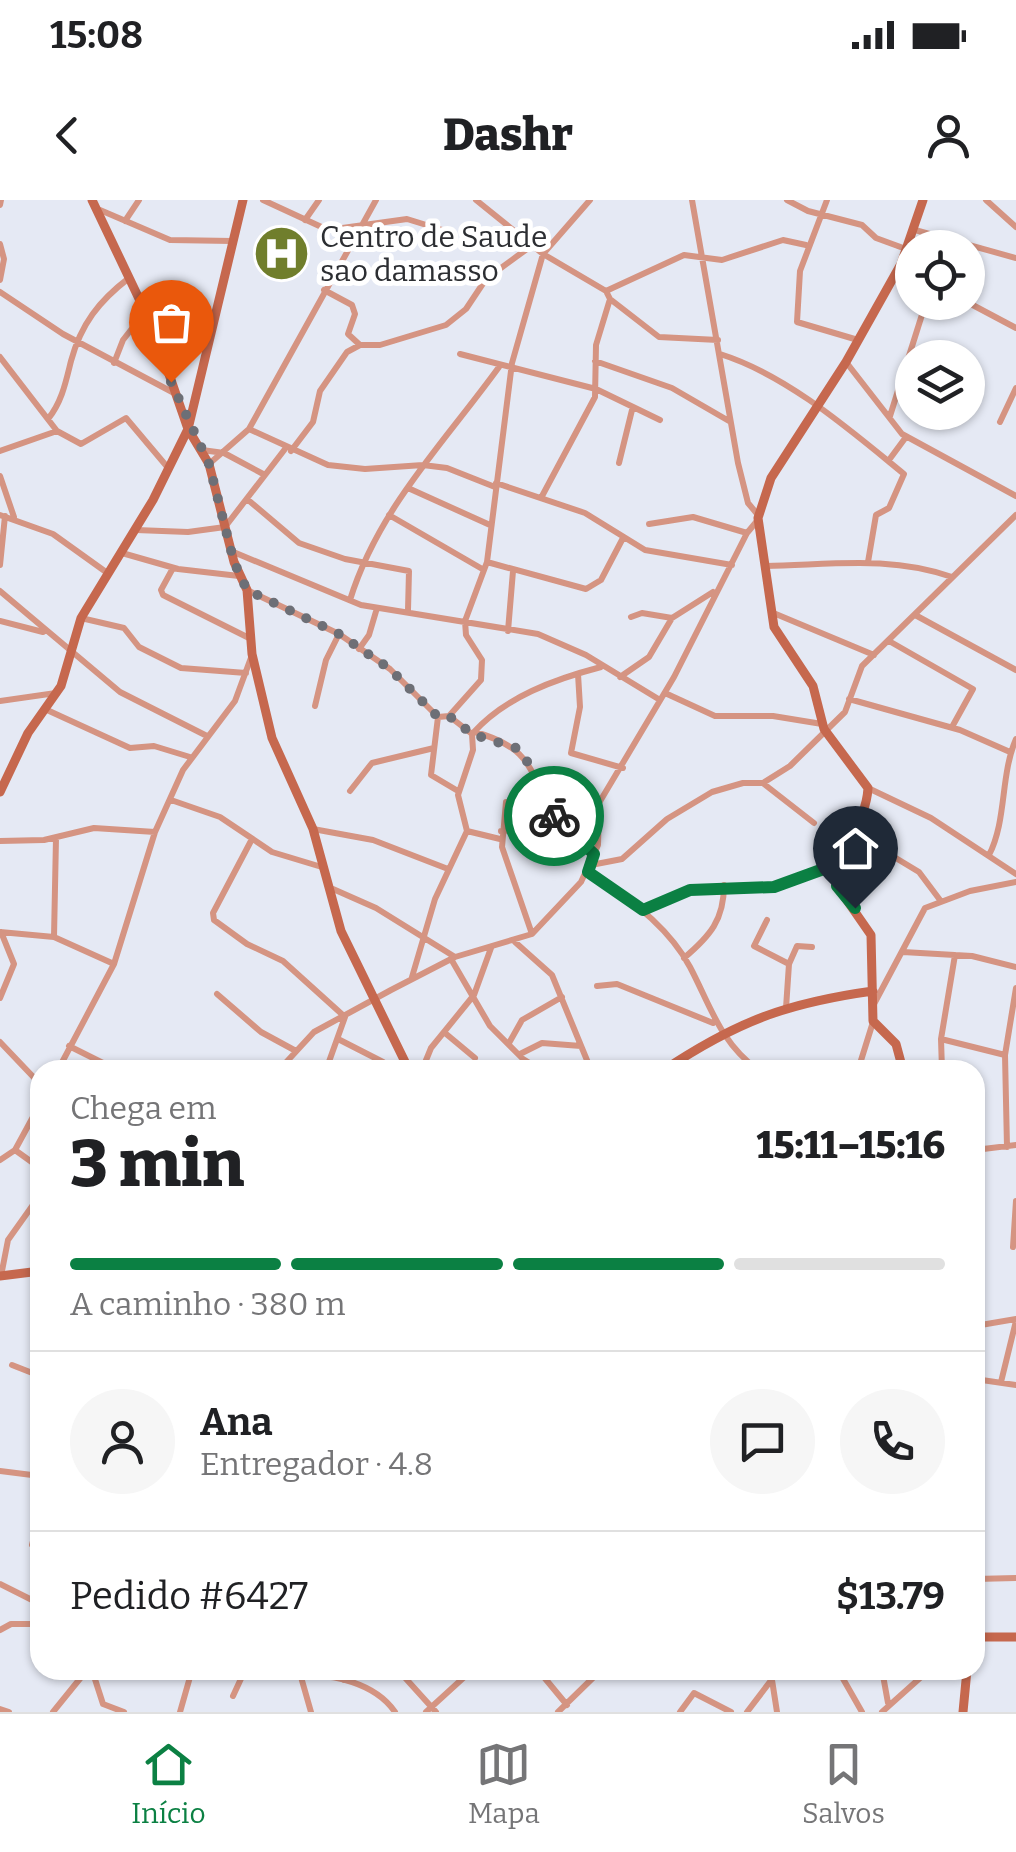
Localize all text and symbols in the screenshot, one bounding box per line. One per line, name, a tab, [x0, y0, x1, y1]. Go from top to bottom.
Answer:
text: 15:08	[50, 12, 143, 58]
icon: back	[40, 108, 95, 163]
text: Dashr	[443, 108, 573, 162]
icon: person	[921, 108, 976, 163]
place label: Centro de Saude sao damasso	[320, 219, 547, 289]
hospital icon: Centro de Saude sao damasso	[251, 224, 311, 284]
map controls	[895, 230, 985, 430]
button: locate	[895, 230, 985, 320]
pin	[129, 280, 214, 383]
icon: bag	[144, 295, 199, 350]
button: layers	[895, 340, 985, 430]
courier	[504, 766, 604, 866]
icon: bike	[527, 789, 582, 844]
pin	[813, 806, 898, 909]
icon: home	[828, 821, 883, 876]
text: Chega em	[70, 1089, 217, 1127]
text: 15:11–15:16	[757, 1122, 945, 1168]
text: 3 min	[70, 1125, 244, 1203]
text: A caminho · 380 m	[70, 1285, 346, 1323]
button: person	[70, 1389, 175, 1494]
button: chat	[710, 1389, 815, 1494]
button: phone	[840, 1389, 945, 1494]
text: Ana	[200, 1399, 273, 1445]
text: Entregador · 4.8	[200, 1445, 433, 1483]
text: Pedido #6427	[70, 1573, 308, 1619]
text: $13.79	[836, 1573, 945, 1619]
tab: Início	[131, 1737, 206, 1830]
tab: Mapa	[468, 1737, 540, 1830]
tab: Salvos	[802, 1737, 885, 1830]

